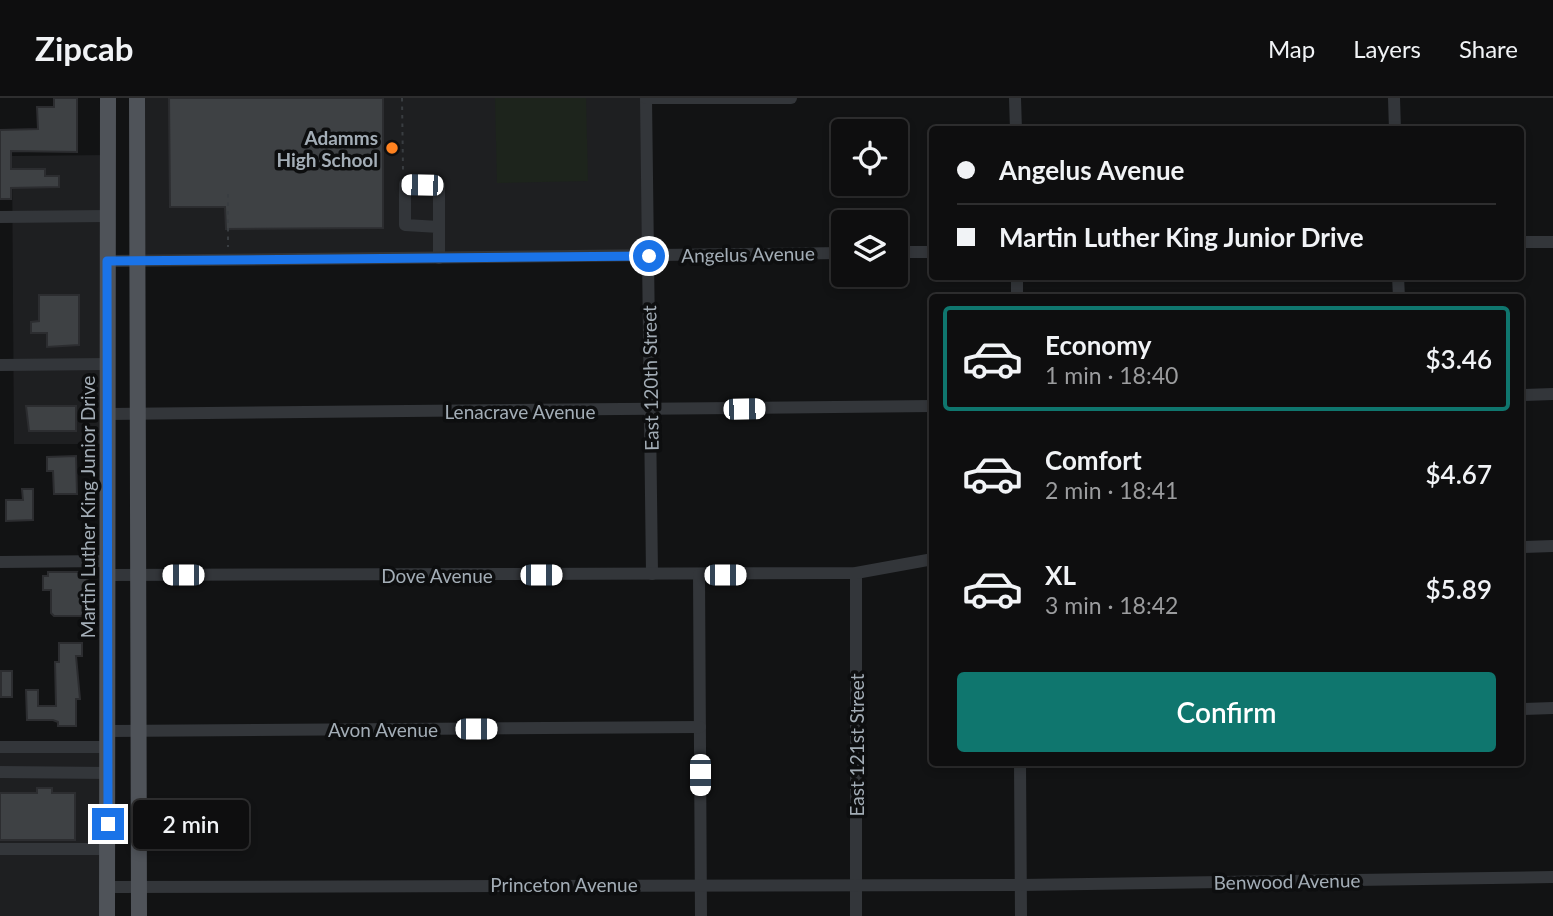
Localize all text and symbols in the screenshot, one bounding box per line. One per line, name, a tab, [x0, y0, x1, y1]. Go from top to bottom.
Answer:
text: Zipcab	[35, 28, 133, 68]
text: Map	[1268, 34, 1315, 63]
text: Layers	[1353, 34, 1421, 63]
text: Share	[1459, 34, 1518, 63]
map controls	[831, 119, 908, 287]
button: locate	[831, 119, 908, 196]
place label: Adamms High School	[276, 126, 378, 171]
marker: Adamms High School	[384, 140, 400, 156]
text: Angelus Avenue	[999, 154, 1184, 186]
car	[401, 174, 444, 196]
button: layers	[831, 210, 908, 287]
text: Martin Luther King Junior Drive	[999, 221, 1364, 253]
route start	[633, 240, 665, 272]
street label: Angelus Avenue	[681, 241, 815, 267]
street label: East 120th Street	[637, 305, 663, 451]
icon: car	[961, 327, 1024, 390]
text: Economy	[1045, 329, 1151, 361]
text: $3.46	[1426, 343, 1492, 375]
text: 1 min · 18:40	[1045, 361, 1178, 389]
street label: Martin Luther King Junior Drive	[76, 376, 99, 638]
car	[723, 398, 766, 420]
street label: Lenacrave Avenue	[445, 400, 595, 423]
icon: car	[961, 442, 1024, 505]
text: Comfort	[1045, 444, 1142, 476]
text: $4.67	[1426, 458, 1492, 490]
text: 2 min · 18:41	[1045, 476, 1178, 504]
icon: car	[961, 557, 1024, 620]
text: XL	[1045, 559, 1076, 591]
street label: Dove Avenue	[381, 564, 493, 587]
car	[163, 565, 205, 586]
car	[521, 565, 563, 586]
car	[705, 565, 747, 586]
text: $5.89	[1426, 573, 1492, 605]
text: 3 min · 18:42	[1045, 591, 1178, 619]
button: Confirm	[957, 672, 1496, 752]
street label: East 121st Street	[845, 673, 868, 817]
street label: Avon Avenue	[328, 718, 438, 741]
car	[456, 719, 498, 740]
car	[690, 754, 711, 796]
callout: 2 min	[132, 800, 248, 848]
route end	[92, 808, 124, 840]
text: 2 min	[163, 810, 219, 838]
street label: Benwood Avenue	[1213, 868, 1361, 894]
street label: Princeton Avenue	[490, 873, 638, 896]

